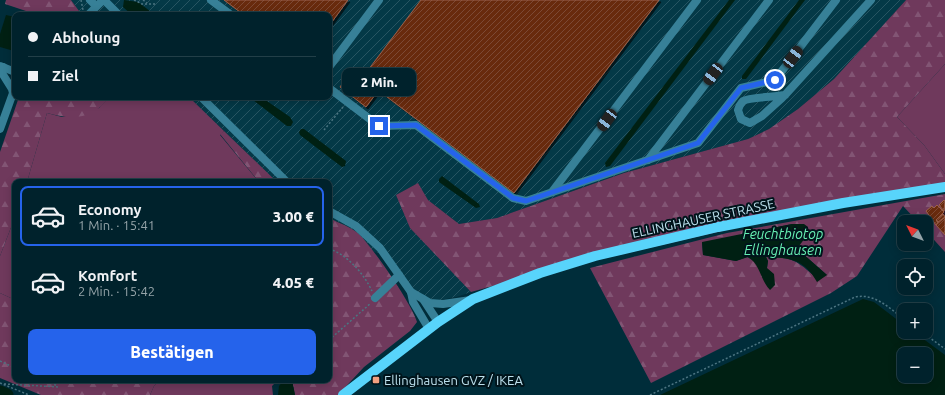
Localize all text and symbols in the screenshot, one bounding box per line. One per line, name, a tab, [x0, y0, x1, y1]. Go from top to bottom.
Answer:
text: Abholung	[52, 29, 120, 46]
car	[781, 44, 805, 70]
car	[701, 61, 725, 87]
text: Ziel	[52, 67, 79, 84]
callout: 2 Min.	[342, 68, 416, 96]
route start	[766, 71, 784, 89]
text: 2 Min.	[361, 75, 397, 89]
car	[595, 107, 619, 133]
route end	[370, 117, 388, 135]
street label: ELLINGHAUSER STRASSE	[630, 196, 776, 240]
icon: car	[30, 198, 66, 234]
text: Economy	[78, 201, 142, 218]
text: 3.00 €	[273, 208, 314, 225]
north arrow	[897, 215, 933, 251]
map controls	[897, 215, 933, 383]
text: 1 Min. · 15:41	[78, 218, 155, 232]
water label: Feuchtbiotop Ellinghausen	[743, 226, 823, 258]
button: locate	[897, 259, 933, 295]
icon: car	[30, 264, 66, 300]
text: Komfort	[78, 267, 137, 284]
text: 4.05 €	[273, 274, 314, 291]
text: 2 Min. · 15:42	[78, 284, 155, 298]
button: +	[897, 303, 933, 339]
button: Bestätigen	[28, 329, 316, 375]
button: −	[897, 347, 933, 383]
place label: Ellinghausen GVZ / IKEA	[384, 373, 524, 387]
marker: Ellinghausen GVZ / IKEA	[371, 375, 381, 385]

